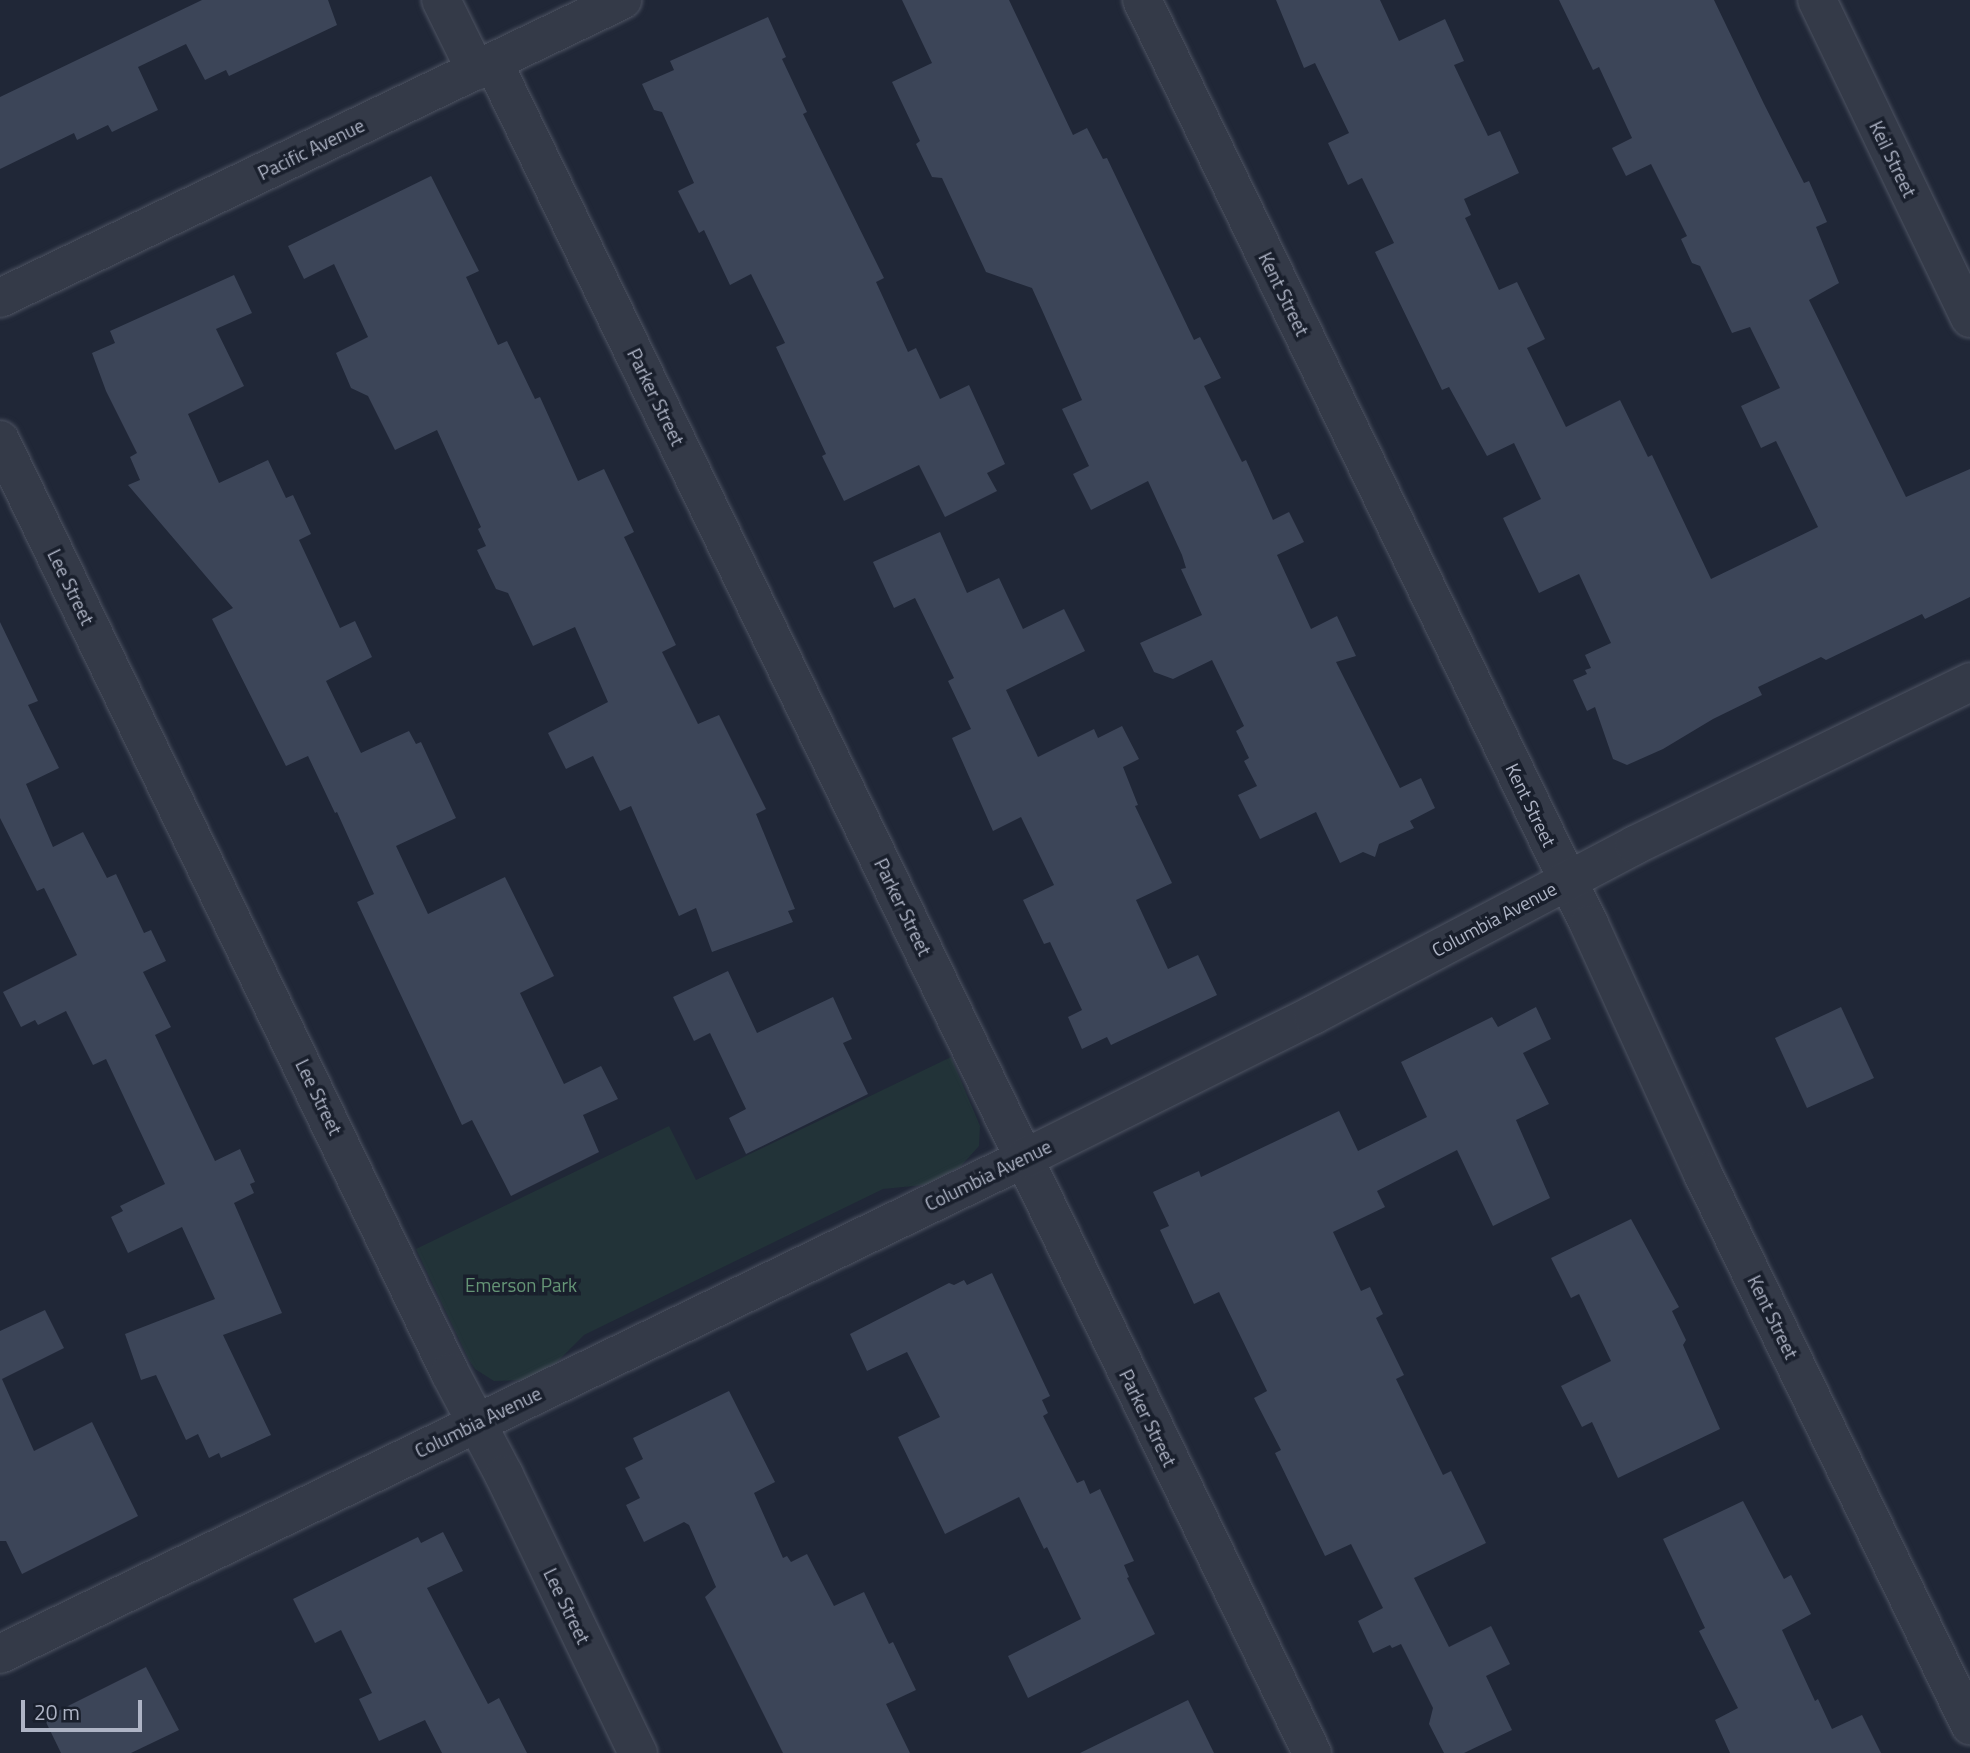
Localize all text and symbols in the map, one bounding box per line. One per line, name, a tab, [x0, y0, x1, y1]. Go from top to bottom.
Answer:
street label: Pacific Avenue	[254, 113, 368, 185]
street label: Keil Street	[1865, 117, 1921, 201]
street label: Kent Street	[1254, 249, 1314, 339]
street label: Parker Street	[623, 345, 689, 449]
street label: Lee Street	[43, 545, 99, 629]
street label: Kent Street	[1501, 760, 1561, 850]
street label: Parker Street	[870, 855, 936, 959]
street label: Columbia Avenue	[1428, 877, 1560, 961]
street label: Lee Street	[291, 1055, 347, 1139]
street label: Columbia Avenue	[921, 1135, 1055, 1215]
street label: Kent Street	[1743, 1272, 1803, 1362]
park label: Emerson Park	[465, 1274, 577, 1296]
street label: Parker Street	[1115, 1366, 1181, 1470]
street label: Columbia Avenue	[411, 1382, 545, 1462]
street label: Lee Street	[539, 1564, 595, 1648]
scale bar	[24, 1686, 145, 1730]
text: 20 m	[34, 1696, 80, 1728]

